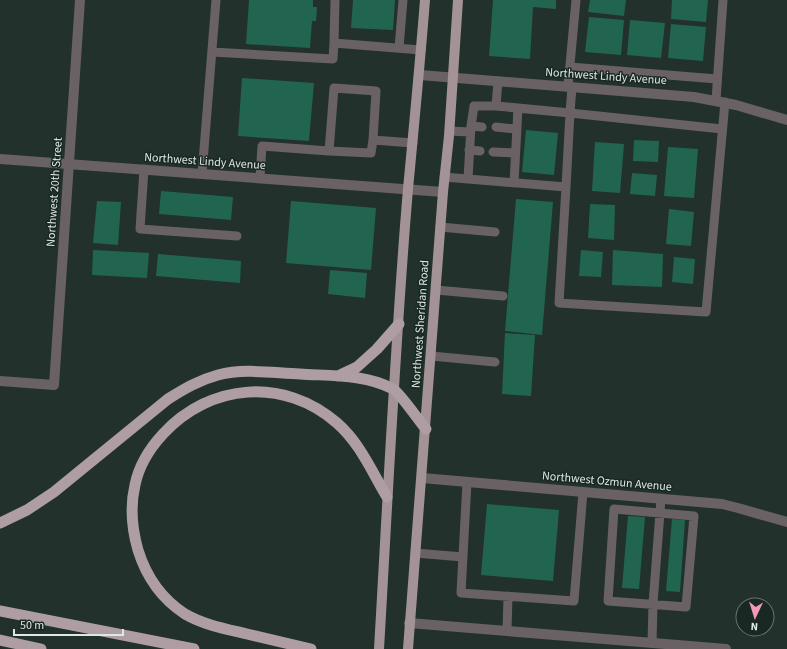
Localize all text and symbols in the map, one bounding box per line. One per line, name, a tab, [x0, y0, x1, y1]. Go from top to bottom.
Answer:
street label: Northwest Lindy Avenue	[545, 64, 667, 89]
street label: Northwest 20th Street	[42, 137, 67, 247]
street label: Northwest Lindy Avenue	[144, 149, 266, 174]
street label: Northwest Sheridan Road	[408, 259, 433, 389]
street label: Northwest Ozmun Avenue	[541, 467, 673, 496]
north arrow	[735, 597, 775, 637]
scale bar	[14, 611, 123, 637]
text: 50 m	[20, 617, 44, 634]
text: N	[750, 619, 759, 634]

